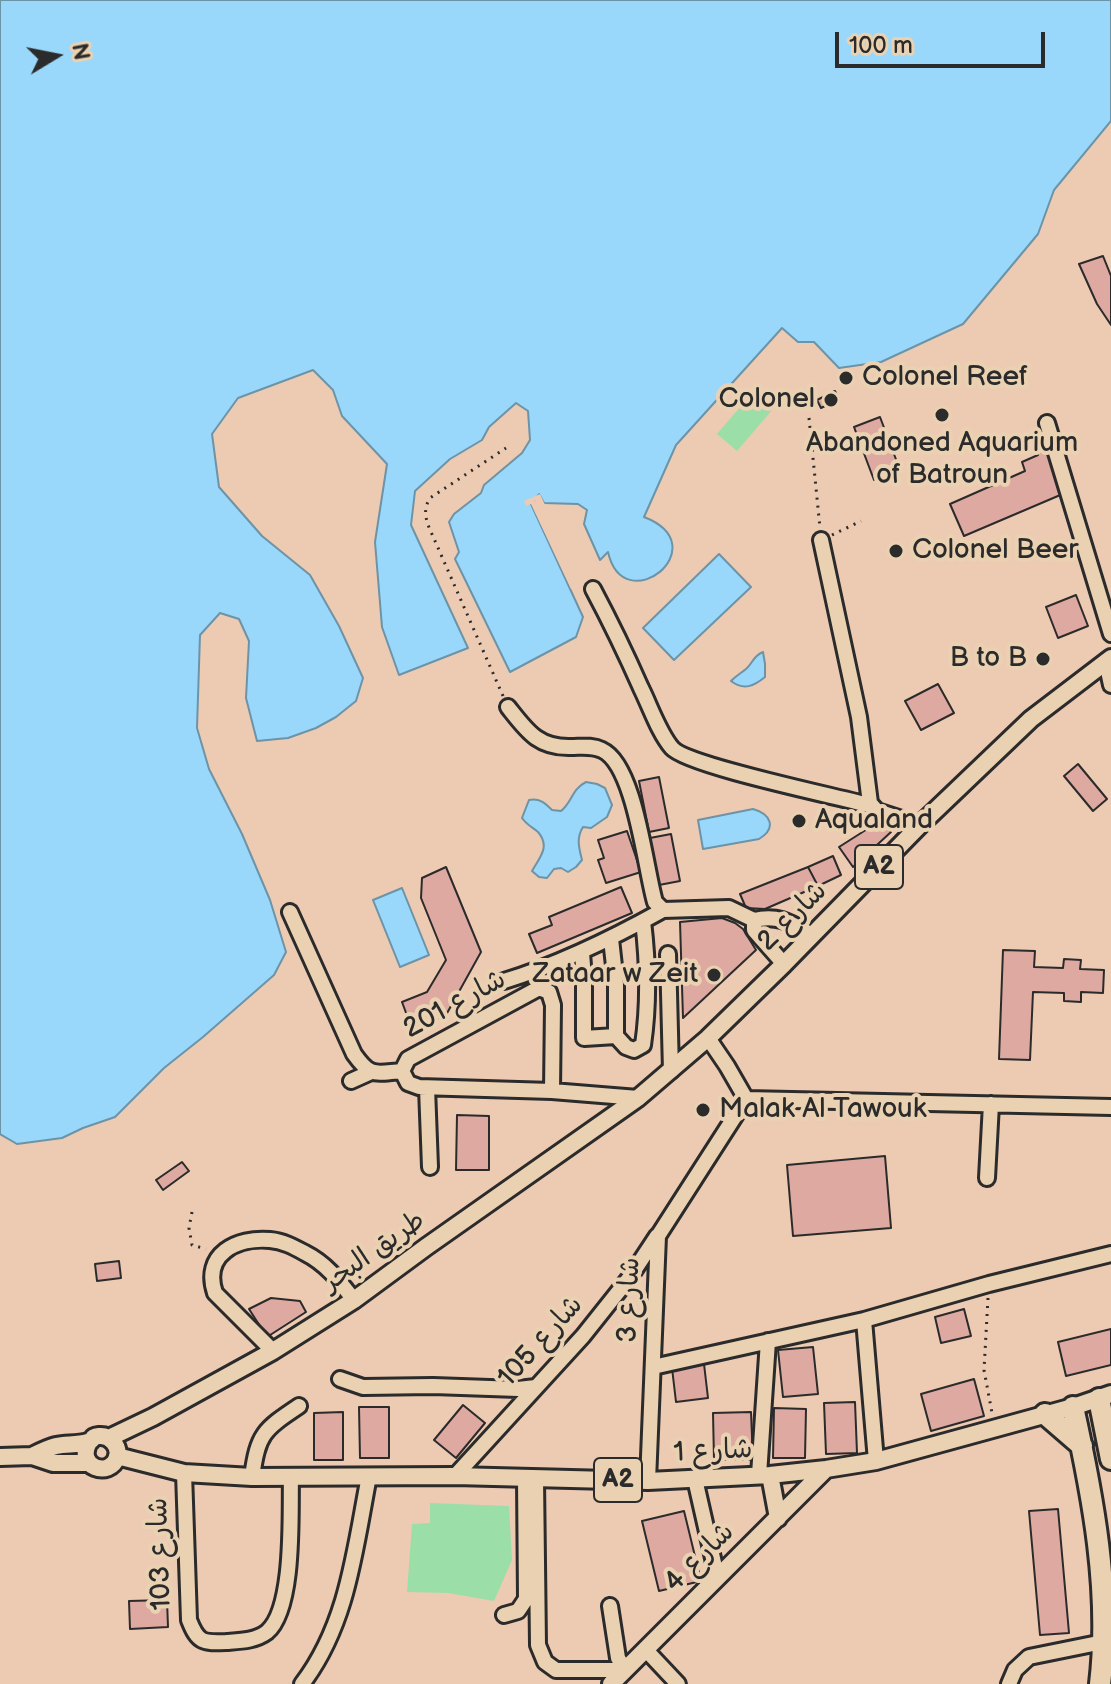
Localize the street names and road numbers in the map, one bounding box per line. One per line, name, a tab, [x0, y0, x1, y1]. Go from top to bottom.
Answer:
road number: A2	[855, 845, 903, 889]
street label: شارع 2	[751, 875, 835, 959]
street label: شارع 201	[398, 963, 512, 1047]
street label: طريق البحر	[316, 1204, 432, 1300]
street label: شارع 3	[612, 1257, 648, 1343]
street label: شارع 105	[491, 1289, 591, 1395]
street label: شارع 1	[673, 1433, 753, 1471]
road number: A2	[594, 1458, 642, 1502]
street label: شارع 103	[142, 1497, 180, 1611]
street label: شارع 4	[658, 1516, 742, 1600]

